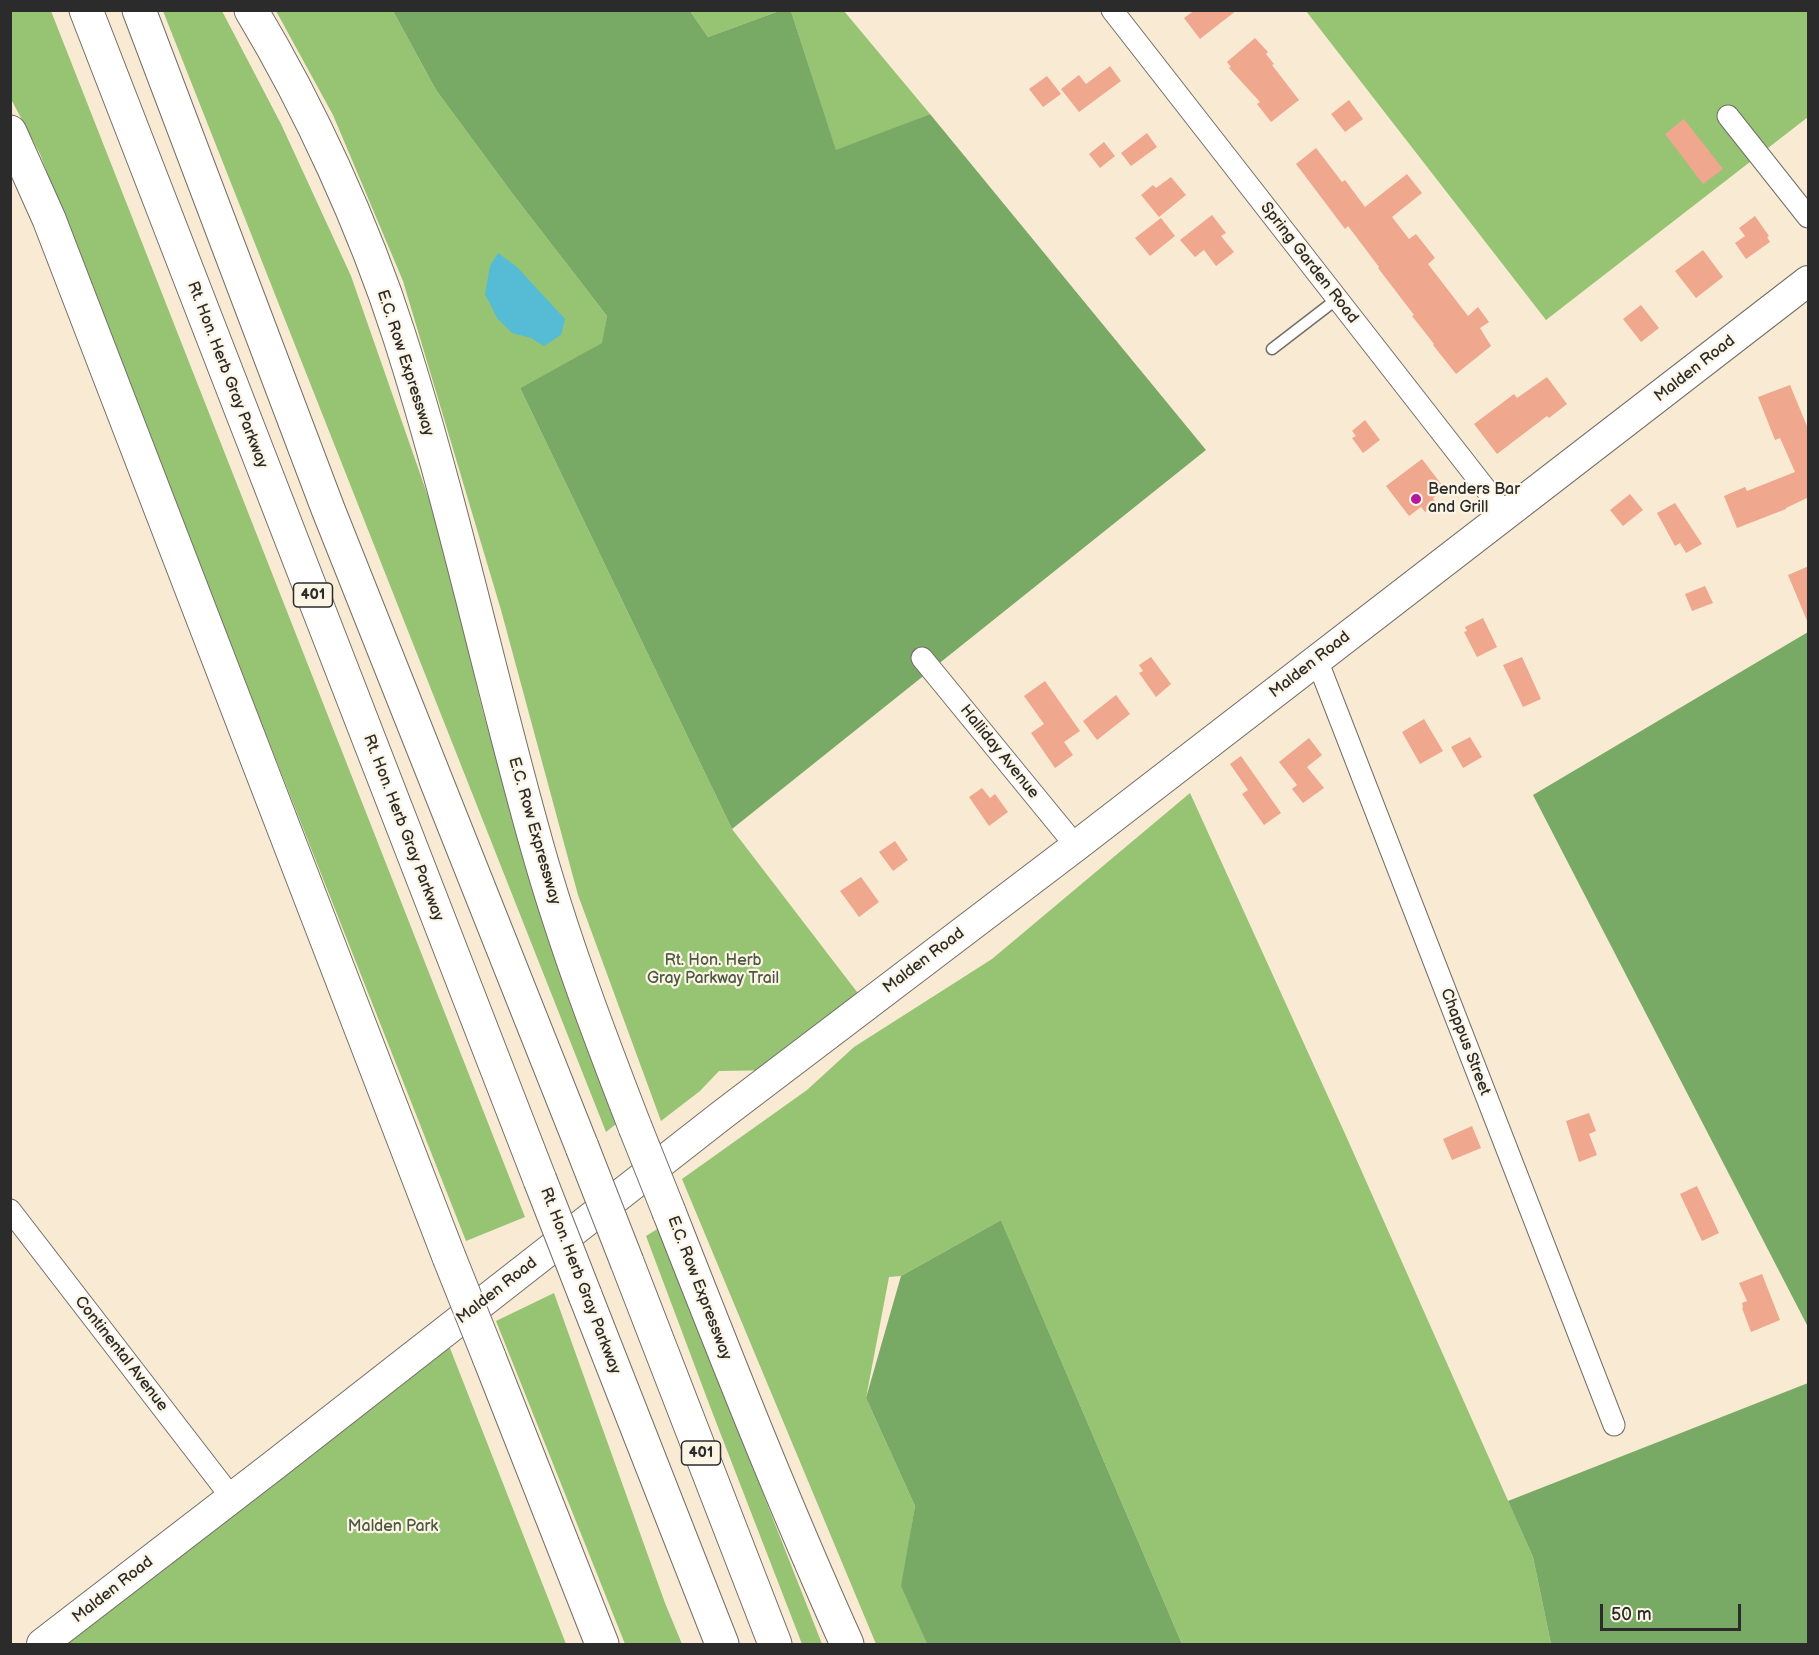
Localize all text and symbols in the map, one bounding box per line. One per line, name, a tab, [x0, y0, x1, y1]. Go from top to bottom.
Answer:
street label: Spring Garden Road	[1256, 199, 1362, 327]
street label: Rt. Hon. Herb Gray Parkway	[182, 279, 272, 471]
street label: E.C. Row Expressway	[372, 287, 438, 439]
street label: Malden Road	[1651, 332, 1739, 406]
place label: Benders Bar and Grill	[1428, 480, 1520, 518]
marker: Benders Bar and Grill	[1409, 492, 1423, 506]
road number: 401	[294, 583, 332, 607]
street label: Malden Road	[1266, 628, 1354, 702]
street label: Halliday Avenue	[955, 701, 1043, 803]
street label: Rt. Hon. Herb Gray Parkway	[358, 732, 448, 924]
street label: E.C. Row Expressway	[504, 755, 564, 907]
street label: Malden Road	[879, 924, 969, 998]
park label: Rt. Hon. Herb Gray Parkway Trail	[647, 951, 779, 989]
street label: Chappus Street	[1436, 986, 1494, 1098]
street label: Rt. Hon. Herb Gray Parkway	[535, 1185, 625, 1377]
street label: E.C. Row Expressway	[663, 1213, 735, 1363]
street label: Malden Road	[453, 1254, 541, 1328]
street label: Continental Avenue	[70, 1293, 172, 1415]
road number: 401	[682, 1441, 720, 1465]
park label: Malden Park	[348, 1517, 438, 1537]
street label: Malden Road	[69, 1553, 157, 1627]
scale bar	[1603, 1592, 1744, 1630]
text: 50 m	[1611, 1604, 1652, 1625]

